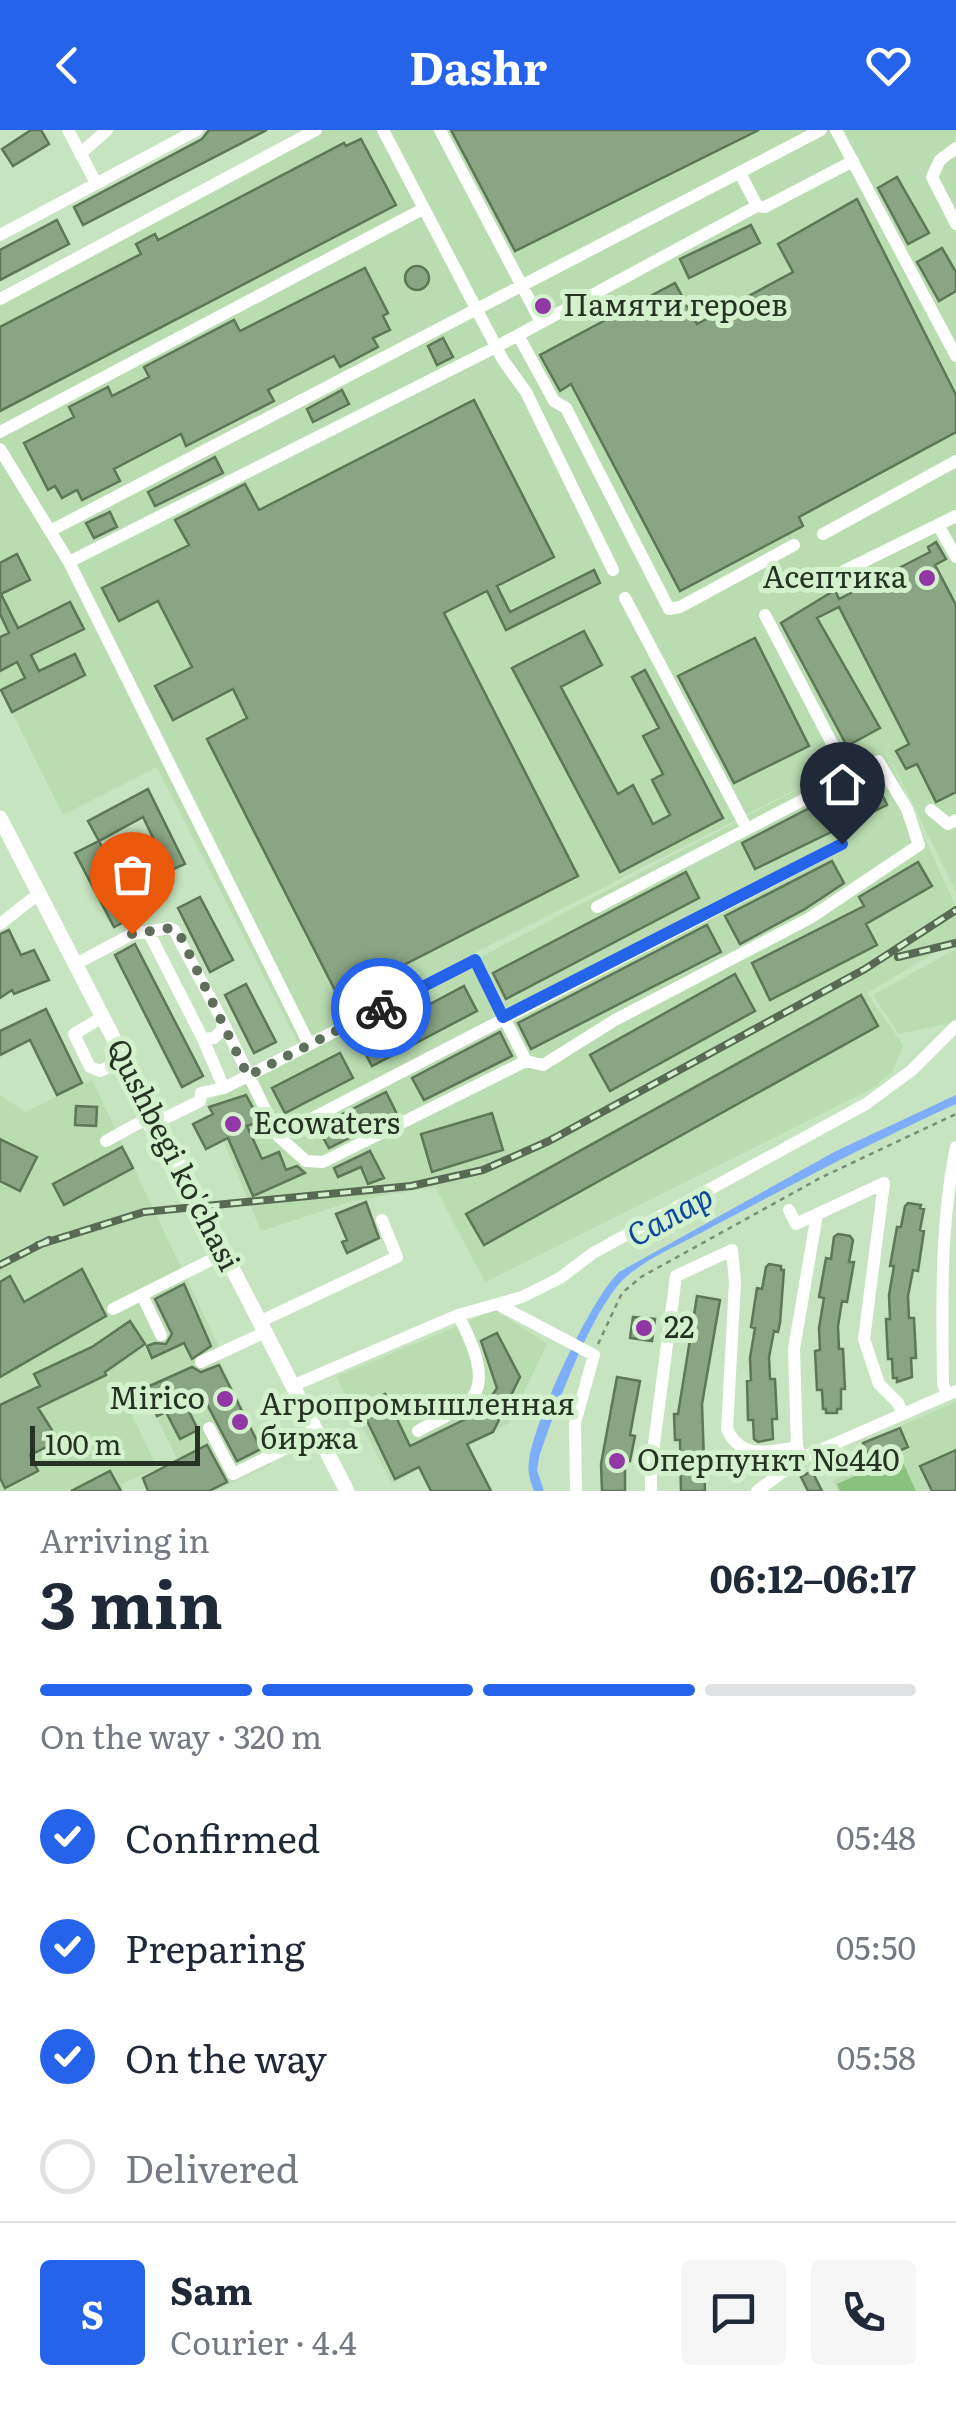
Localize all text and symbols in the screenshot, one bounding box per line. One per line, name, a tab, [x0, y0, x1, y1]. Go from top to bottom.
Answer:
text: Dashr	[409, 32, 547, 99]
icon: back	[40, 38, 95, 93]
icon: heart	[861, 38, 916, 93]
place label: Памяти героев	[563, 281, 788, 325]
marker: Памяти героев	[532, 295, 554, 317]
place label: Асептика	[762, 553, 908, 597]
marker: Асептика	[916, 567, 938, 589]
pin	[800, 742, 885, 845]
icon: home	[815, 757, 870, 812]
pin	[90, 832, 175, 935]
icon: bag	[105, 847, 160, 902]
courier	[331, 958, 431, 1058]
icon: bike	[354, 981, 409, 1036]
street label: Qushbegi ko'chasi	[98, 1030, 253, 1278]
place label: Ecowaters	[253, 1099, 400, 1143]
marker: Ecowaters	[222, 1113, 244, 1135]
water label: Салар	[617, 1170, 721, 1257]
place label: 22	[664, 1303, 694, 1347]
marker: 22	[633, 1317, 655, 1339]
place label: Mirico	[109, 1374, 205, 1418]
place label: Агропромышленная биржа	[260, 1380, 575, 1458]
marker: Mirico	[214, 1388, 236, 1410]
marker: Агропромышленная биржа	[229, 1411, 251, 1433]
scale bar	[30, 1421, 200, 1466]
text: 100 m	[45, 1422, 122, 1464]
place label: Оперпункт №440	[637, 1436, 900, 1480]
marker: Оперпункт №440	[606, 1450, 628, 1472]
text: Arriving in	[40, 1515, 210, 1563]
text: 06:12–06:17	[709, 1548, 916, 1605]
text: 3 min	[40, 1552, 223, 1649]
text: On the way · 320 m	[40, 1711, 322, 1759]
text: Confirmed	[125, 1808, 320, 1865]
icon: check	[40, 1809, 95, 1864]
text: 05:48	[836, 1812, 916, 1860]
text: Preparing	[125, 1918, 305, 1975]
icon: check	[40, 1919, 95, 1974]
text: 05:50	[836, 1922, 916, 1970]
text: On the way	[125, 2028, 327, 2085]
icon: check	[40, 2029, 95, 2084]
text: 05:58	[837, 2032, 916, 2080]
text: Delivered	[125, 2138, 299, 2195]
text: Sam	[170, 2260, 253, 2317]
button: chat	[681, 2260, 786, 2365]
button: phone	[811, 2260, 916, 2365]
text: S	[81, 2284, 104, 2341]
text: Courier · 4.4	[170, 2317, 357, 2365]

